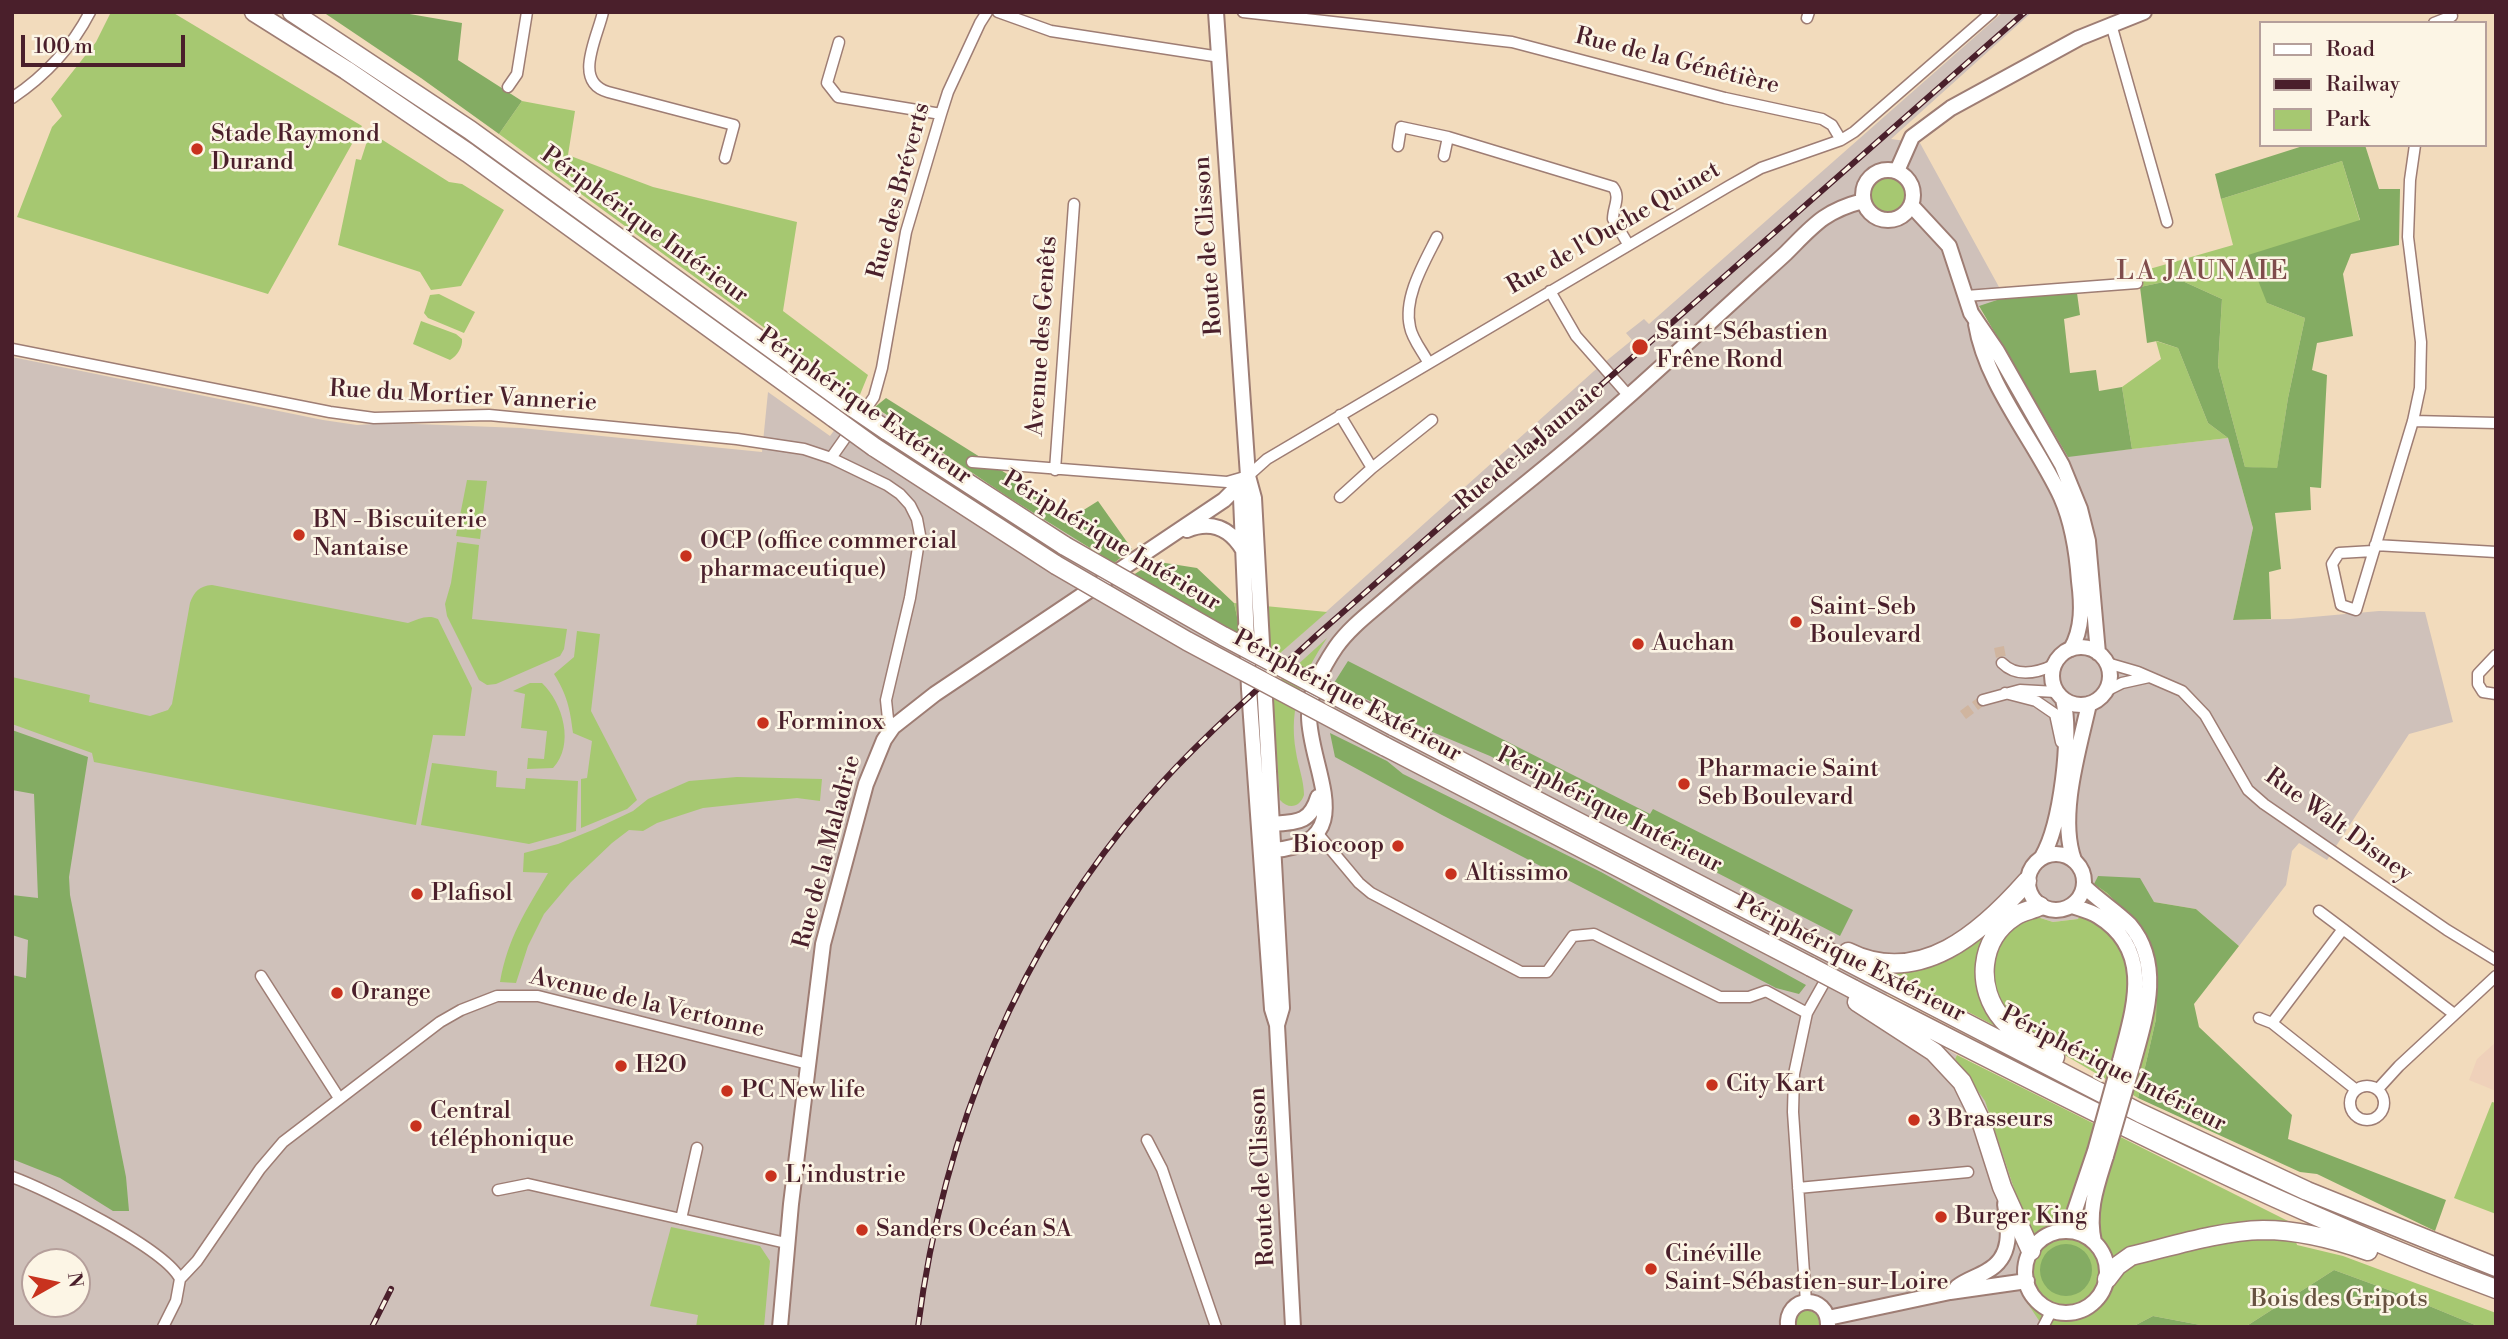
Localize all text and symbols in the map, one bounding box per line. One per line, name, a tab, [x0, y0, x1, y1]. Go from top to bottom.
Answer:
scale bar	[24, 21, 189, 65]
legend	[2260, 21, 2487, 147]
street label: Rue de la Génêtière	[1572, 23, 1782, 101]
text: 100 m	[34, 34, 93, 60]
text: Road	[2326, 37, 2375, 63]
text: Railway	[2326, 72, 2400, 98]
street label: Rue des Bréverts	[863, 100, 937, 282]
text: Park	[2326, 107, 2370, 133]
place label: Stade Raymond Durand	[211, 121, 380, 177]
marker: Stade Raymond Durand	[189, 141, 205, 157]
street label: Périphérique Intérieur	[535, 141, 753, 311]
street label: Route de Clisson	[1188, 155, 1230, 337]
street label: Rue de l'Ouche Quinet	[1502, 156, 1726, 302]
street label: Avenue des Genêts	[1022, 235, 1064, 437]
district label: LA JAUNAIE	[2118, 257, 2288, 289]
place label: Saint-Sébastien Frêne Rond	[1656, 319, 1828, 375]
street label: Périphérique Extérieur	[752, 322, 976, 492]
marker: Saint-Sébastien Frêne Rond	[1630, 337, 1650, 357]
street label: Rue du Mortier Vannerie	[328, 376, 598, 418]
street label: Rue de la Jaunaie	[1450, 377, 1610, 517]
street label: Périphérique Intérieur	[997, 465, 1225, 619]
place label: BN - Biscuiterie Nantaise	[313, 507, 487, 563]
marker: BN - Biscuiterie Nantaise	[291, 527, 307, 543]
place label: OCP (office commercial pharmaceutique)	[700, 528, 957, 584]
marker: OCP (office commercial pharmaceutique)	[678, 548, 694, 564]
place label: Saint-Seb Boulevard	[1810, 594, 1921, 650]
marker: Saint-Seb Boulevard	[1788, 614, 1804, 630]
street label: Périphérique Extérieur	[1228, 625, 1466, 769]
place label: Auchan	[1652, 630, 1735, 658]
marker: Auchan	[1630, 636, 1646, 652]
place label: Forminox	[777, 709, 884, 737]
marker: Forminox	[755, 715, 771, 731]
street label: Périphérique Intérieur	[1491, 742, 1727, 880]
street label: Rue de la Maladrie	[788, 752, 868, 952]
place label: Pharmacie Saint Seb Boulevard	[1698, 756, 1879, 812]
street label: Rue Walt Disney	[2259, 763, 2417, 889]
marker: Pharmacie Saint Seb Boulevard	[1676, 776, 1692, 792]
place label: Biocoop	[1293, 832, 1384, 860]
marker: Biocoop	[1390, 838, 1406, 854]
place label: Altissimo	[1465, 860, 1568, 888]
marker: Altissimo	[1443, 866, 1459, 882]
place label: Plafisol	[431, 880, 512, 908]
marker: Plafisol	[409, 886, 425, 902]
street label: Périphérique Extérieur	[1730, 888, 1970, 1030]
street label: Avenue de la Vertonne	[527, 963, 767, 1045]
place label: Orange	[351, 979, 431, 1007]
marker: Orange	[329, 985, 345, 1001]
street label: Périphérique Intérieur	[1995, 1001, 2231, 1139]
place label: H2O	[635, 1052, 687, 1080]
marker: H2O	[613, 1058, 629, 1074]
place label: City Kart	[1726, 1071, 1825, 1099]
place label: PC New life	[741, 1077, 865, 1105]
marker: City Kart	[1704, 1077, 1720, 1093]
marker: PC New life	[719, 1083, 735, 1099]
street label: Route de Clisson	[1244, 1086, 1282, 1268]
place label: Central téléphonique	[430, 1098, 574, 1154]
place label: 3 Brasseurs	[1928, 1106, 2053, 1134]
marker: 3 Brasseurs	[1906, 1112, 1922, 1128]
marker: Central téléphonique	[408, 1118, 424, 1134]
place label: L'industrie	[785, 1162, 906, 1190]
marker: L'industrie	[763, 1168, 779, 1184]
place label: Burger King	[1955, 1203, 2087, 1231]
marker: Burger King	[1933, 1209, 1949, 1225]
place label: Sanders Océan SA	[876, 1216, 1072, 1244]
marker: Sanders Océan SA	[854, 1222, 870, 1238]
place label: Cinéville Saint-Sébastien-sur-Loire	[1665, 1241, 1949, 1297]
north arrow	[21, 1248, 91, 1318]
marker: Cinéville Saint-Sébastien-sur-Loire	[1643, 1261, 1659, 1277]
text: N	[62, 1271, 88, 1289]
park label: Bois des Gripots	[2250, 1286, 2428, 1314]

